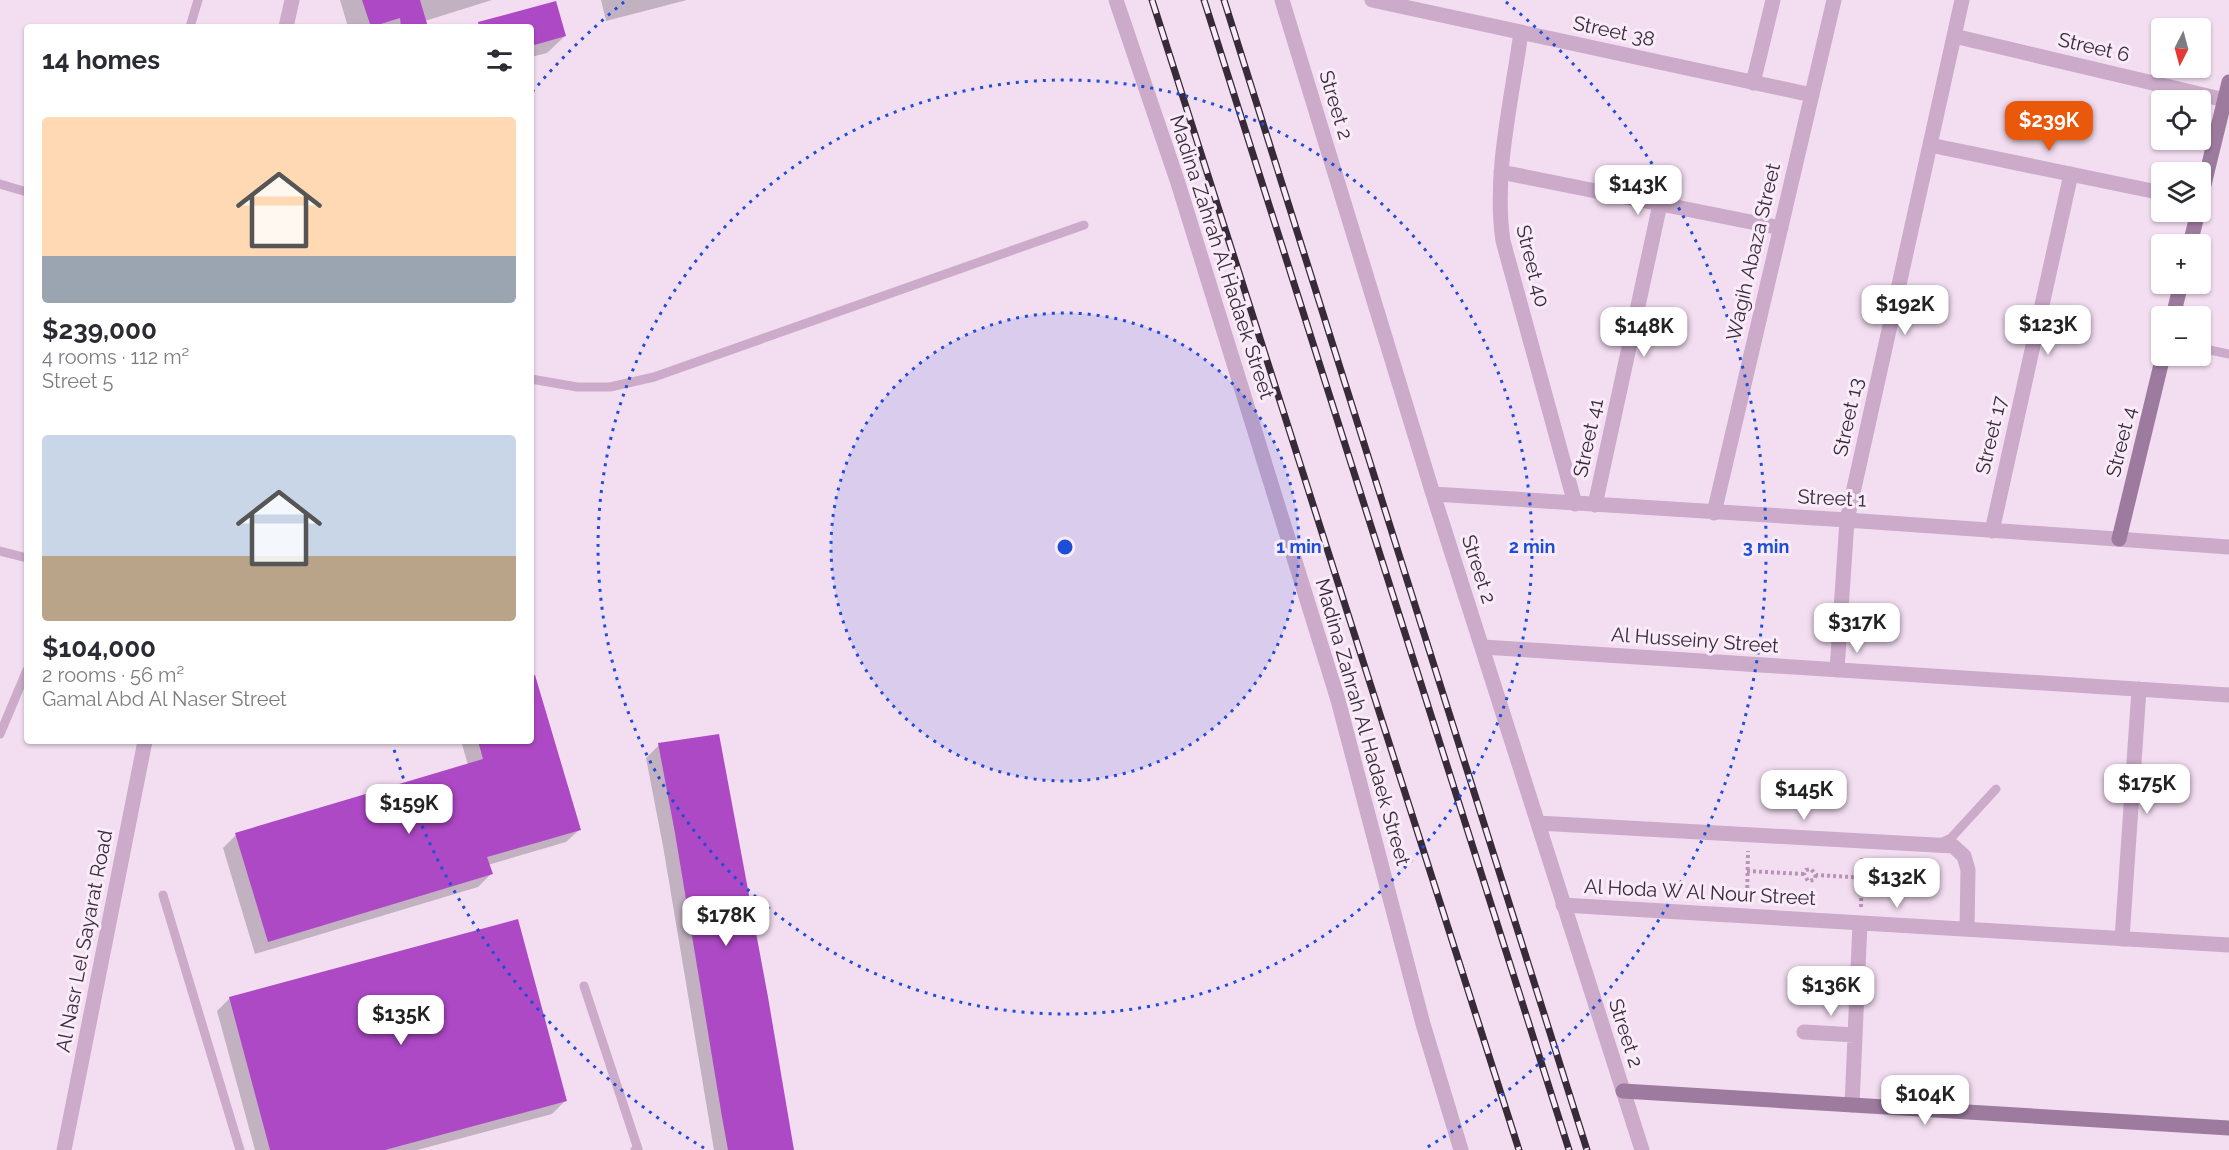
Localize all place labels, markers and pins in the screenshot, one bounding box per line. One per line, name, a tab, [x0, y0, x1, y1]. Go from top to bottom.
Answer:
pin: $239K	[2007, 101, 2091, 152]
pin: $143K	[1596, 165, 1680, 216]
pin: $192K	[1863, 285, 1947, 336]
pin: $123K	[2006, 305, 2090, 356]
pin: $148K	[1602, 307, 1686, 358]
centre of rings	[1055, 537, 1075, 557]
pin: $317K	[1815, 603, 1899, 654]
pin: $175K	[2105, 764, 2189, 815]
pin: $145K	[1762, 770, 1846, 821]
pin: $159K	[367, 784, 451, 835]
pin: $132K	[1855, 858, 1939, 909]
pin: $178K	[684, 896, 768, 947]
pin: $136K	[1789, 966, 1873, 1017]
pin: $135K	[359, 995, 443, 1046]
pin: $104K	[1883, 1075, 1967, 1126]

